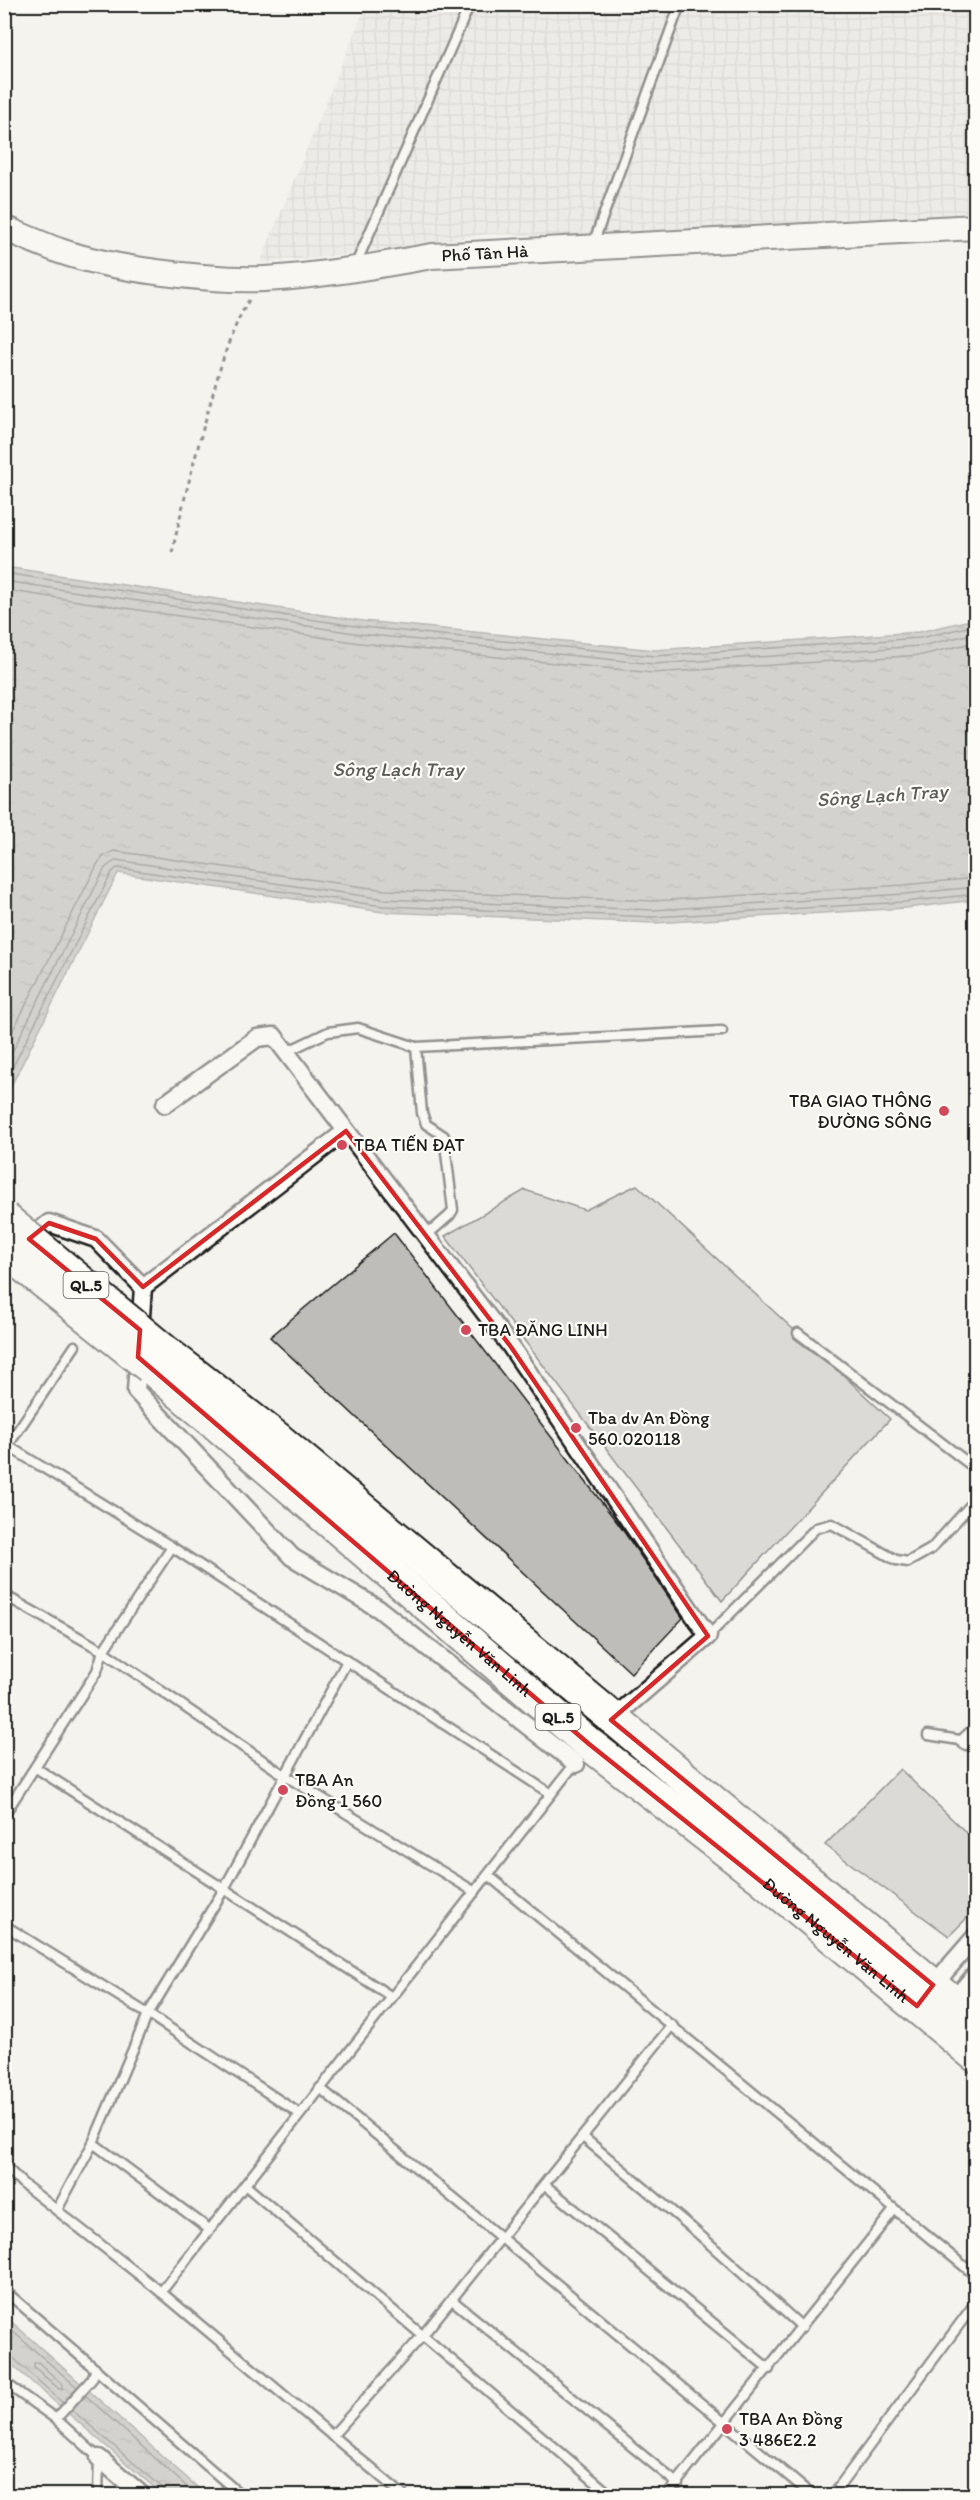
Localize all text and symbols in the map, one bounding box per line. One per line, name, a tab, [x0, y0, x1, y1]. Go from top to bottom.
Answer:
street label: Phố Tân Hà	[441, 240, 530, 266]
water label: Sông Lạch Tray	[333, 757, 466, 781]
water label: Sông Lạch Tray	[816, 778, 951, 812]
place label: TBA GIAO THÔNG ĐƯỜNG SÔNG	[789, 1090, 932, 1133]
marker: TBA GIAO THÔNG ĐƯỜNG SÔNG	[937, 1104, 951, 1118]
place label: TBA TIẾN ĐẠT	[354, 1134, 465, 1156]
marker: TBA TIẾN ĐẠT	[335, 1138, 349, 1152]
road number: QL.5	[64, 1272, 109, 1298]
place label: TBA ĐĂNG LINH	[478, 1319, 608, 1341]
marker: TBA ĐĂNG LINH	[459, 1323, 473, 1337]
place label: Tba dv An Đồng 560.020118	[588, 1407, 710, 1450]
marker: Tba dv An Đồng 560.020118	[569, 1421, 583, 1435]
street label: Đường Nguyễn Văn Linh	[382, 1564, 537, 1701]
road number: QL.5	[536, 1704, 580, 1730]
place label: TBA An Đồng 1 560	[295, 1769, 382, 1812]
marker: TBA An Đồng 1 560	[276, 1783, 290, 1797]
street label: Đường Nguyễn Văn Linh	[758, 1873, 914, 2007]
place label: TBA An Đồng 3 486E2.2	[739, 2408, 843, 2451]
marker: TBA An Đồng 3 486E2.2	[720, 2422, 734, 2436]

